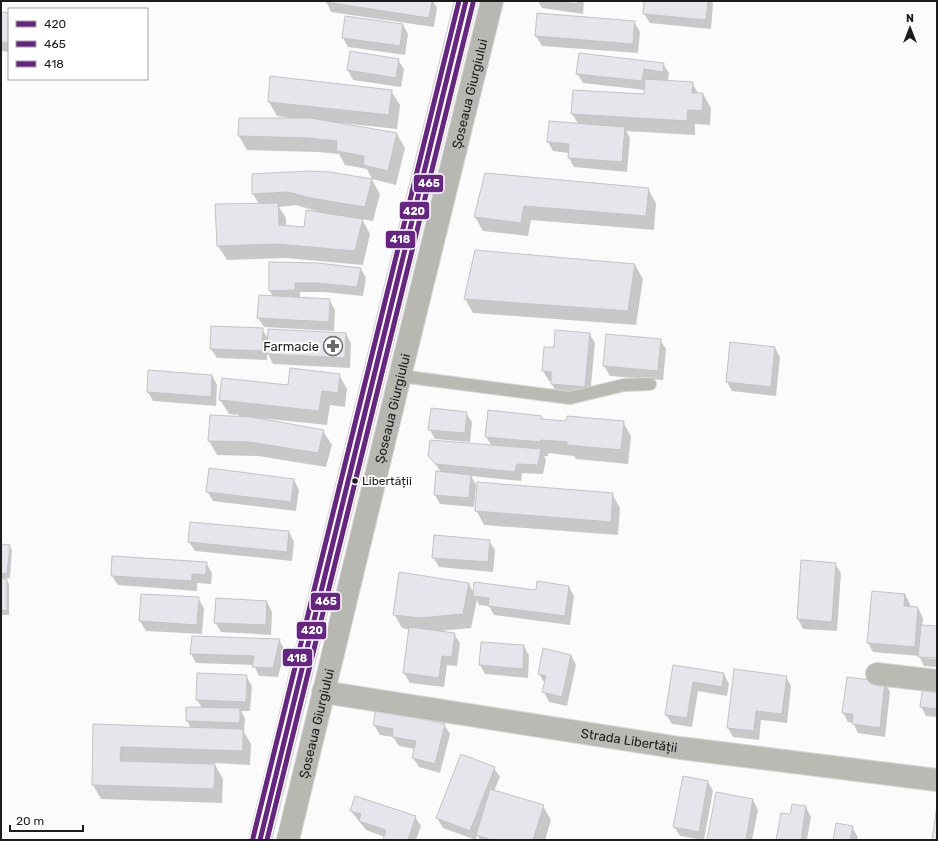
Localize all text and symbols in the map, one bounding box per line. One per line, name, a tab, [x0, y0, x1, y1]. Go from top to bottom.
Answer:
legend	[8, 8, 148, 80]
north arrow	[890, 8, 930, 48]
text: N	[906, 12, 914, 25]
text: 420	[44, 17, 66, 31]
text: 465	[44, 37, 66, 51]
street label: Șoseaua Giurgiului	[449, 37, 490, 150]
text: 418	[44, 57, 64, 71]
line badge: 465	[413, 174, 444, 193]
text: 465	[418, 177, 440, 190]
line badge: 420	[399, 201, 430, 220]
text: 420	[403, 205, 425, 218]
line badge: 418	[385, 230, 416, 249]
text: 418	[390, 233, 410, 246]
pharmacy icon: Farmacie	[322, 335, 344, 357]
place label: Farmacie	[263, 339, 319, 354]
street label: Șoseaua Giurgiului	[372, 352, 413, 465]
place label: Libertății	[362, 474, 412, 488]
marker: Libertății	[350, 476, 360, 486]
line badge: 465	[310, 592, 341, 611]
text: 465	[315, 595, 337, 608]
line badge: 420	[296, 621, 327, 640]
text: 420	[301, 624, 323, 637]
line badge: 418	[282, 648, 313, 667]
text: 418	[287, 652, 307, 665]
street label: Șoseaua Giurgiului	[296, 667, 337, 780]
street label: Strada Libertății	[580, 725, 679, 755]
scale bar	[10, 807, 83, 833]
text: 20 m	[16, 814, 44, 828]

